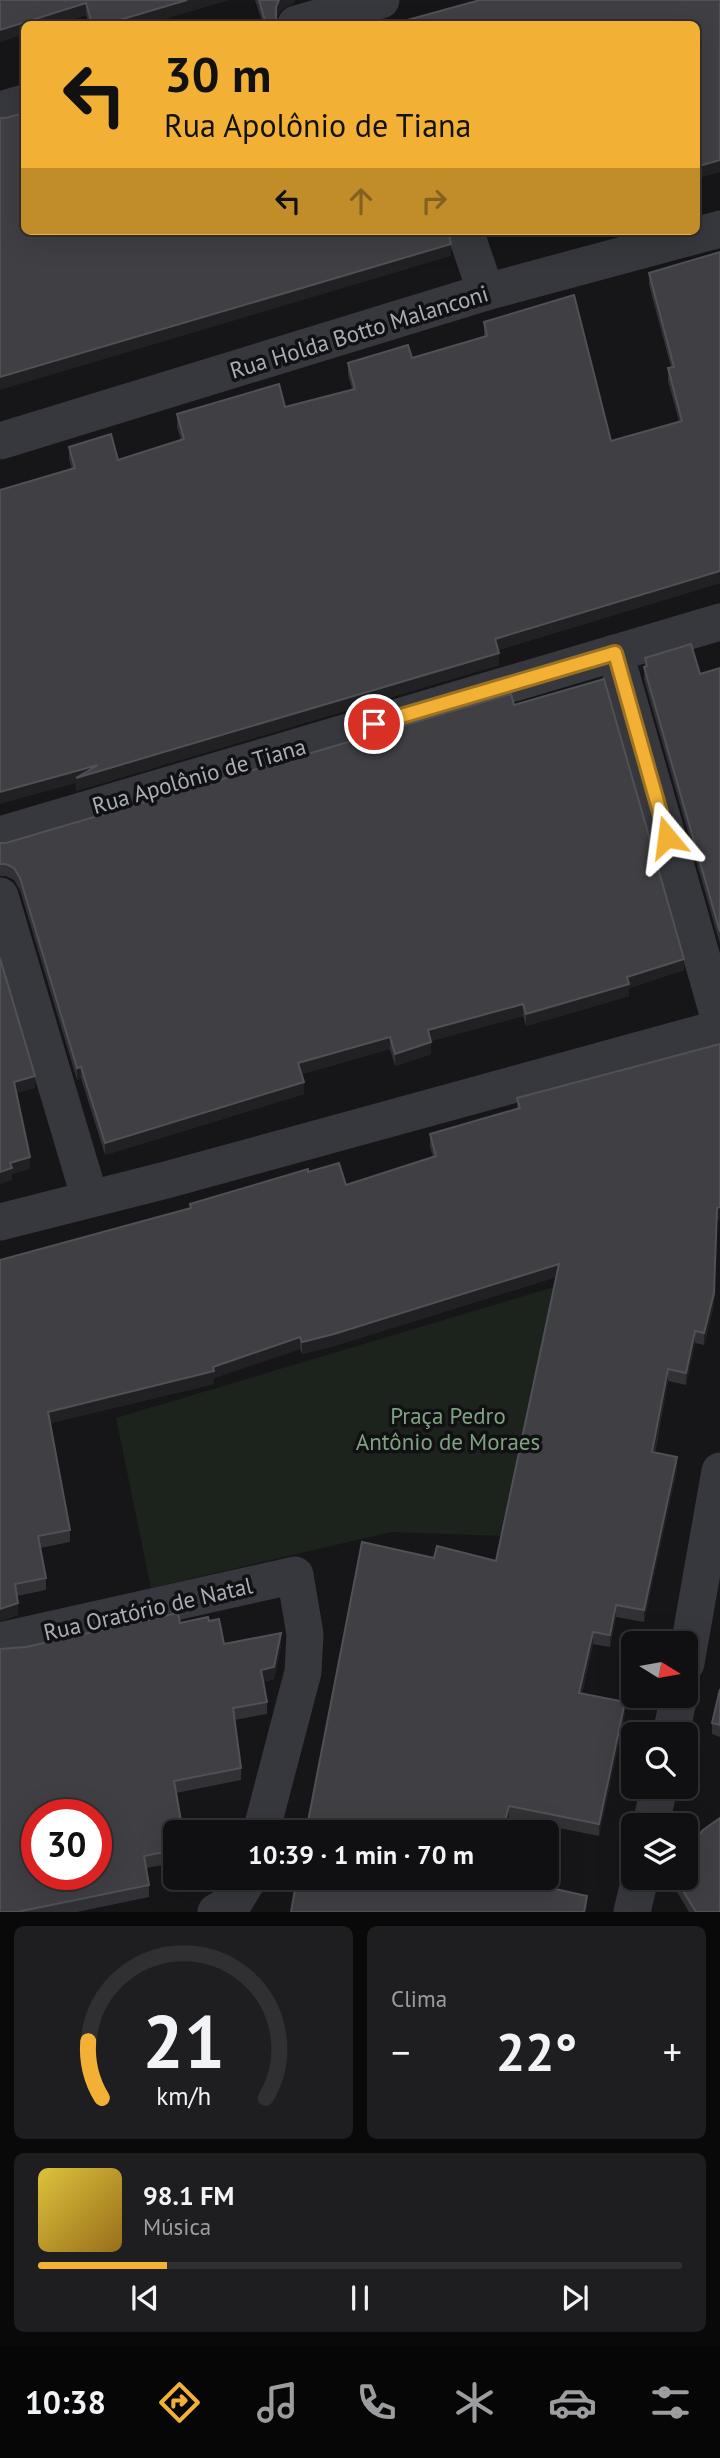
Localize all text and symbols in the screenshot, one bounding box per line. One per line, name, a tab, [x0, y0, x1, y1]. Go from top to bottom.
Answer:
text: 30 m	[164, 42, 271, 106]
icon: left	[49, 49, 140, 140]
text: Rua Apolônio de Tiana	[164, 104, 471, 146]
icon: left	[269, 182, 307, 220]
icon: ahead	[342, 182, 380, 220]
icon: right	[415, 182, 453, 220]
street label: Rua Holda Botto Malanconi	[226, 278, 492, 385]
pin	[344, 694, 404, 754]
icon: arrive	[355, 705, 393, 743]
street label: Rua Apolônio de Tiana	[89, 731, 309, 820]
position arrow	[630, 800, 704, 874]
park label: Praça Pedro Antônio de Moraes	[356, 1401, 540, 1456]
street label: Rua Oratório de Natal	[41, 1570, 256, 1647]
north arrow	[621, 1631, 698, 1708]
map controls	[621, 1631, 698, 1890]
button: search	[621, 1722, 698, 1799]
speed limit sign: 30	[21, 1799, 112, 1890]
button: layers	[621, 1813, 698, 1890]
text: 10:39 · 1 min · 70 m	[248, 1838, 474, 1871]
text: Clima	[391, 1984, 447, 2013]
text: 21	[142, 1995, 225, 2089]
text: 22°	[496, 2018, 577, 2085]
text: −	[391, 2027, 410, 2076]
text: +	[663, 2027, 682, 2076]
text: km/h	[156, 2080, 211, 2112]
text: 98.1 FM	[143, 2179, 234, 2212]
text: Música	[143, 2212, 211, 2241]
icon: previous	[126, 2279, 164, 2317]
icon: pause	[341, 2279, 379, 2317]
icon: next	[556, 2279, 594, 2317]
icon: directions	[155, 2378, 204, 2427]
icon: music	[253, 2378, 302, 2427]
icon: phone	[352, 2378, 401, 2427]
icon: climate	[450, 2378, 499, 2427]
icon: car	[548, 2378, 597, 2427]
icon: filters	[646, 2378, 695, 2427]
text: 10:38	[25, 2381, 106, 2423]

